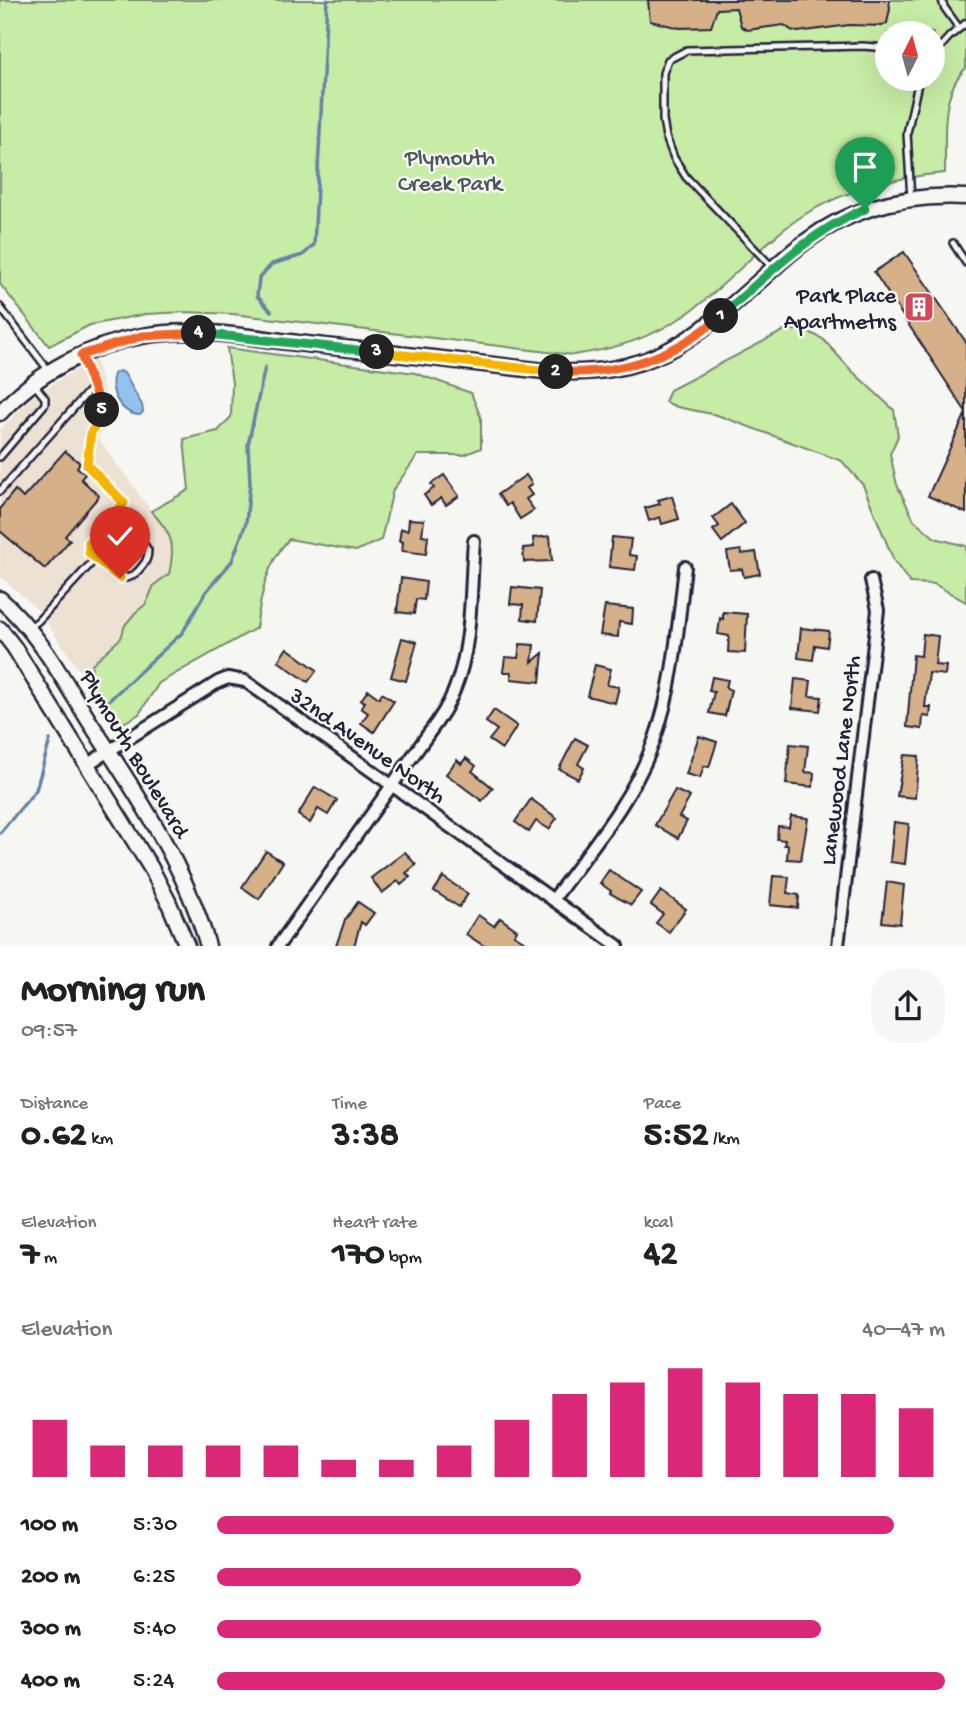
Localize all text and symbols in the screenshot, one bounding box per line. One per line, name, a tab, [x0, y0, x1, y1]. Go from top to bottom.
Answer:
north arrow	[875, 21, 945, 91]
map controls	[875, 21, 945, 91]
pin	[835, 137, 895, 209]
park label: Plymouth Creek Park	[398, 146, 505, 199]
icon: arrive	[846, 148, 884, 186]
place label: Park Place Apartmetns	[784, 284, 897, 337]
building icon: Park Place Apartmetns	[902, 290, 936, 324]
pin: 1	[704, 298, 738, 334]
text: 1	[717, 304, 724, 327]
pin: 4	[182, 316, 216, 350]
text: 4	[194, 321, 203, 344]
pin: 3	[360, 334, 394, 370]
text: 3	[372, 340, 381, 363]
pin: 2	[538, 354, 574, 390]
text: 2	[551, 360, 560, 383]
pin: 5	[84, 392, 119, 428]
text: 5	[97, 398, 107, 421]
pin	[90, 506, 150, 578]
icon: check	[101, 517, 139, 555]
street label: Lanewood Lane North	[816, 654, 869, 867]
street label: Plymouth Boulevard	[72, 665, 195, 845]
street label: 32nd Avenue North	[283, 682, 450, 811]
button: share	[871, 969, 945, 1043]
text: Morning run	[21, 970, 205, 1014]
text: 09:57	[21, 1018, 77, 1045]
text: Distance	[21, 1093, 88, 1116]
text: Time	[332, 1093, 367, 1116]
text: Pace	[644, 1093, 681, 1116]
text: 0.62	[21, 1116, 87, 1157]
text: 3:38	[332, 1116, 399, 1157]
text: 5:52	[644, 1116, 709, 1157]
text: km	[87, 1128, 113, 1151]
text: /km	[709, 1128, 740, 1151]
text: Elevation	[21, 1212, 97, 1235]
text: Heart rate	[332, 1212, 417, 1235]
text: kcal	[644, 1212, 673, 1235]
text: 7	[21, 1235, 39, 1276]
text: 170	[332, 1235, 385, 1276]
text: 42	[644, 1235, 677, 1276]
text: m	[39, 1247, 57, 1270]
text: bpm	[385, 1247, 422, 1270]
text: Elevation	[21, 1317, 112, 1344]
text: 40–47 m	[862, 1317, 945, 1344]
text: 100 m	[21, 1512, 78, 1539]
text: 5:30	[133, 1512, 177, 1539]
text: 200 m	[21, 1564, 80, 1591]
text: 6:25	[133, 1564, 175, 1591]
text: 300 m	[21, 1616, 81, 1643]
text: 5:40	[133, 1616, 176, 1643]
text: 400 m	[21, 1668, 80, 1695]
text: 5:24	[133, 1668, 174, 1695]

